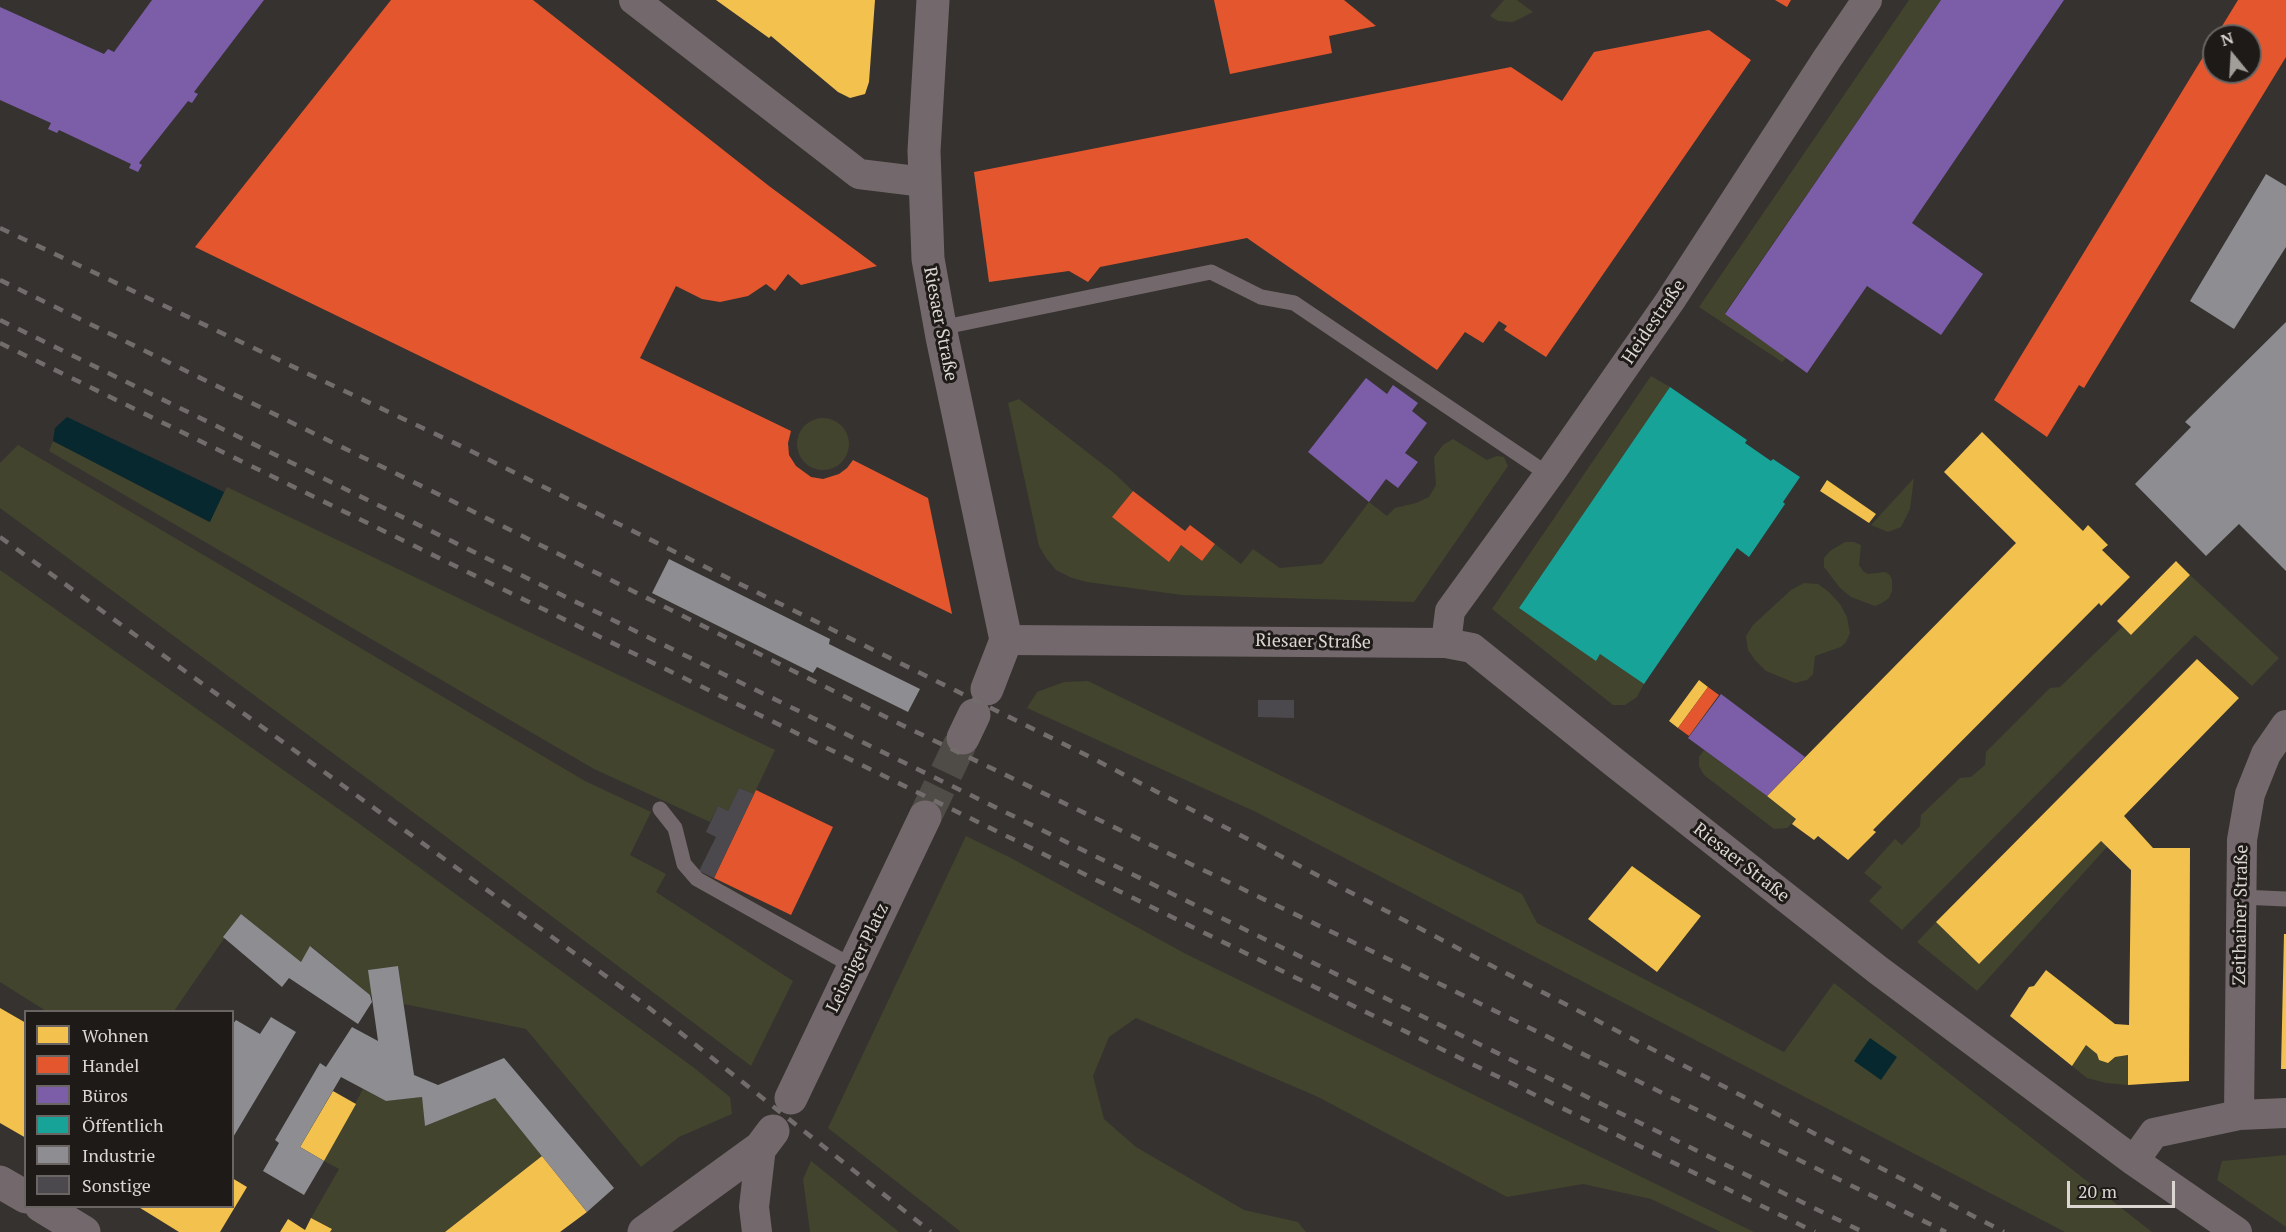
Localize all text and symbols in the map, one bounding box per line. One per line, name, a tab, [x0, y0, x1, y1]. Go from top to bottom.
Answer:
north arrow	[2202, 24, 2262, 84]
text: N	[2218, 26, 2236, 51]
street label: Riesaer Straße	[918, 265, 962, 383]
street label: Heidestraße	[1618, 275, 1690, 369]
street label: Riesaer Straße	[1255, 630, 1371, 654]
street label: Riesaer Straße	[1689, 819, 1793, 907]
street label: Zeithainer Straße	[2229, 844, 2253, 986]
street label: Leisniger Platz	[822, 900, 894, 1016]
legend	[24, 1010, 234, 1208]
text: Wohnen	[82, 1023, 149, 1047]
text: Handel	[82, 1053, 139, 1077]
text: Büros	[82, 1083, 128, 1107]
text: Öffentlich	[82, 1113, 164, 1137]
text: Industrie	[82, 1143, 155, 1167]
scale bar	[2070, 1169, 2178, 1207]
text: Sonstige	[82, 1173, 151, 1197]
text: 20 m	[2078, 1179, 2117, 1203]

